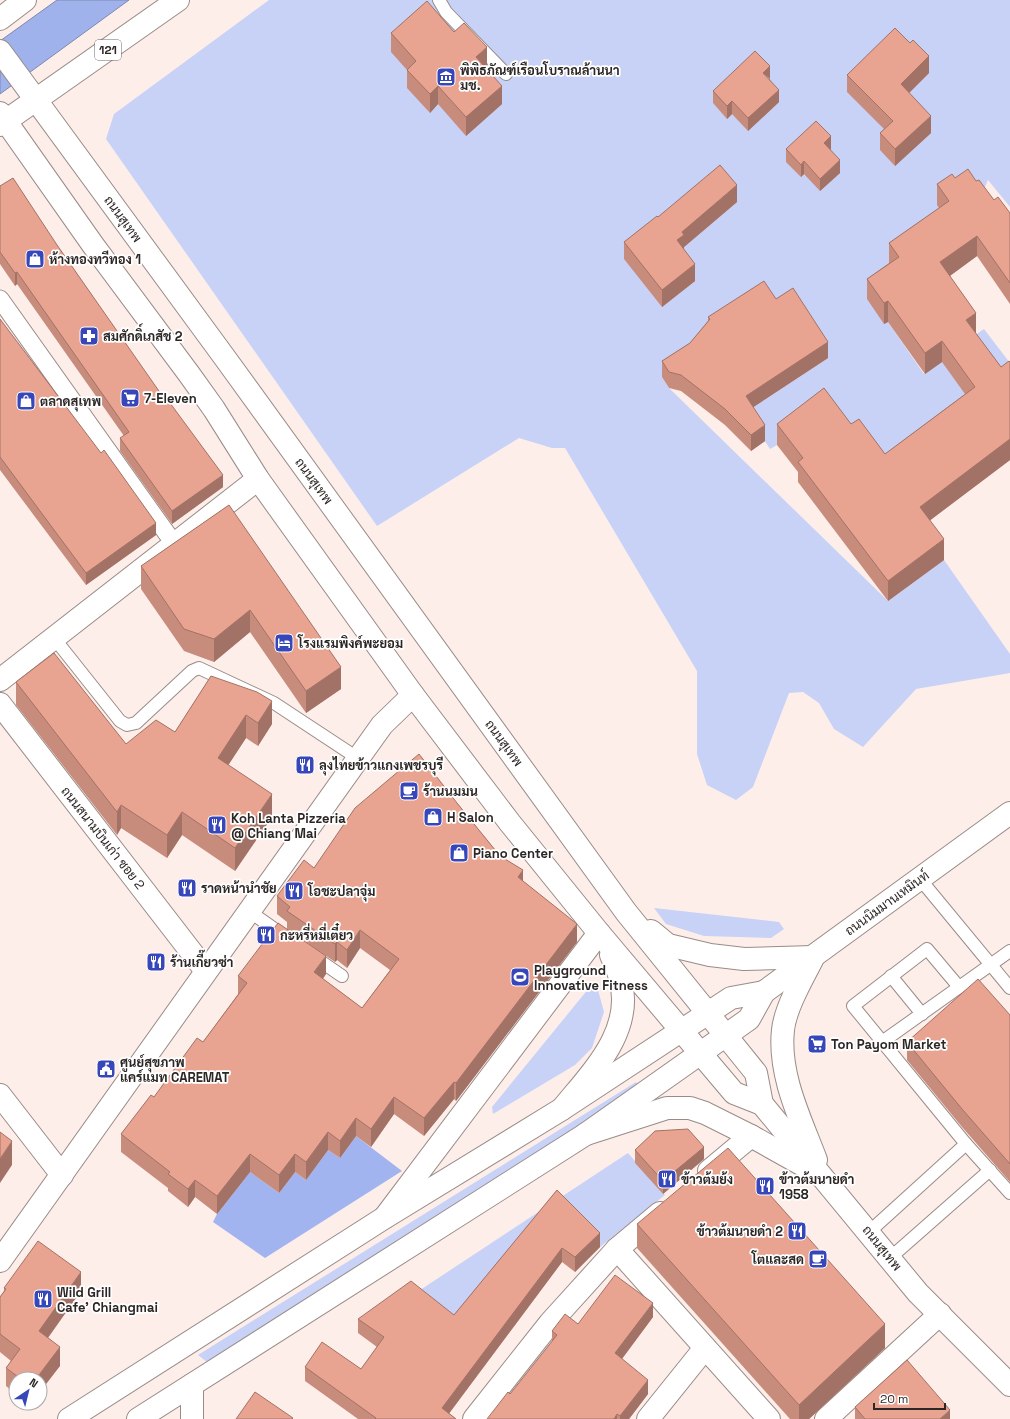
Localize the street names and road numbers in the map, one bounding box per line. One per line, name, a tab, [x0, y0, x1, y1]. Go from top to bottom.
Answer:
road number: 121	[95, 40, 121, 60]
street label: ถนนสุเทพ	[100, 192, 146, 246]
street label: ถนนสุเทพ	[291, 454, 337, 508]
street label: ถนนสุเทพ	[481, 716, 527, 770]
street label: ถนนสนามบินเก่า ซอย 2	[57, 783, 149, 893]
street label: ถนนนิมมานเหมินท์	[841, 866, 932, 939]
street label: ถนนสุเทพ	[858, 1222, 905, 1275]

